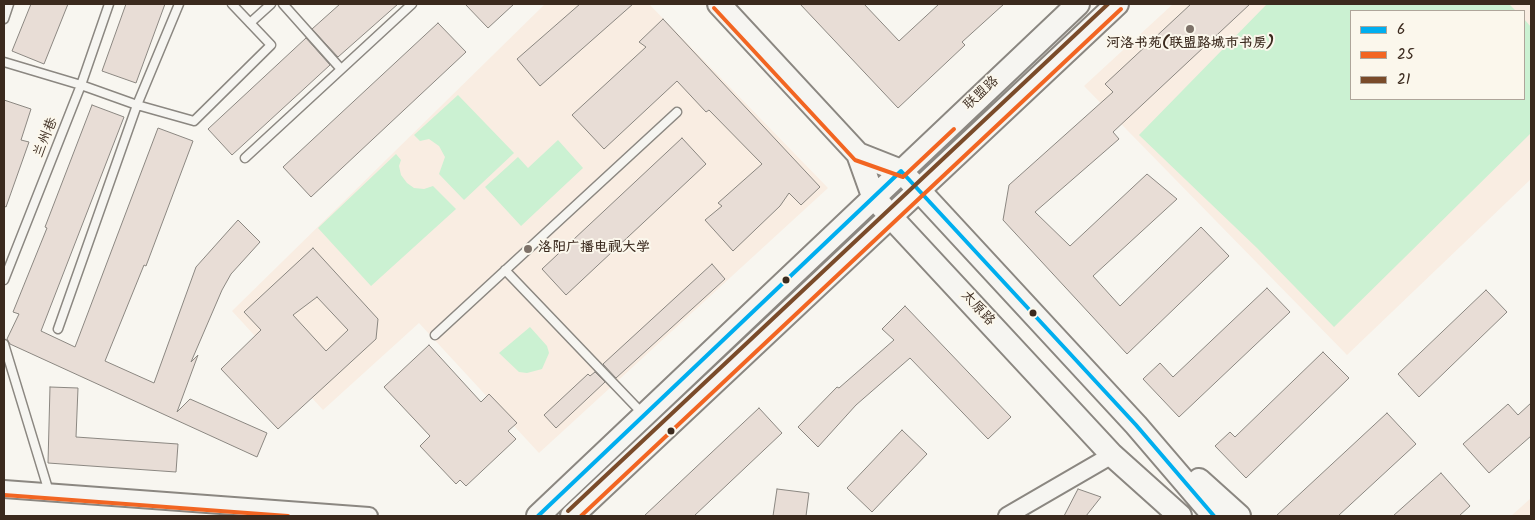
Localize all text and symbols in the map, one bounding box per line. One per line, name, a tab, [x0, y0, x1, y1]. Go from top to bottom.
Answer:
legend	[1350, 10, 1525, 100]
text: 6	[1397, 18, 1405, 42]
marker: 河洛书苑(联盟路城市书房)	[1184, 23, 1196, 35]
place label: 河洛书苑(联盟路城市书房)	[1106, 37, 1274, 53]
text: 25	[1397, 43, 1414, 67]
text: 21	[1397, 68, 1410, 92]
street label: 联盟路	[961, 74, 1003, 114]
street label: 兰州巷	[31, 115, 63, 161]
place label: 洛阳广播电视大学	[538, 241, 650, 257]
marker: 洛阳广播电视大学	[522, 243, 534, 255]
unlabelled marker	[781, 275, 791, 285]
street label: 太原路	[957, 288, 997, 330]
unlabelled marker	[1028, 308, 1038, 318]
unlabelled marker	[666, 426, 676, 436]

